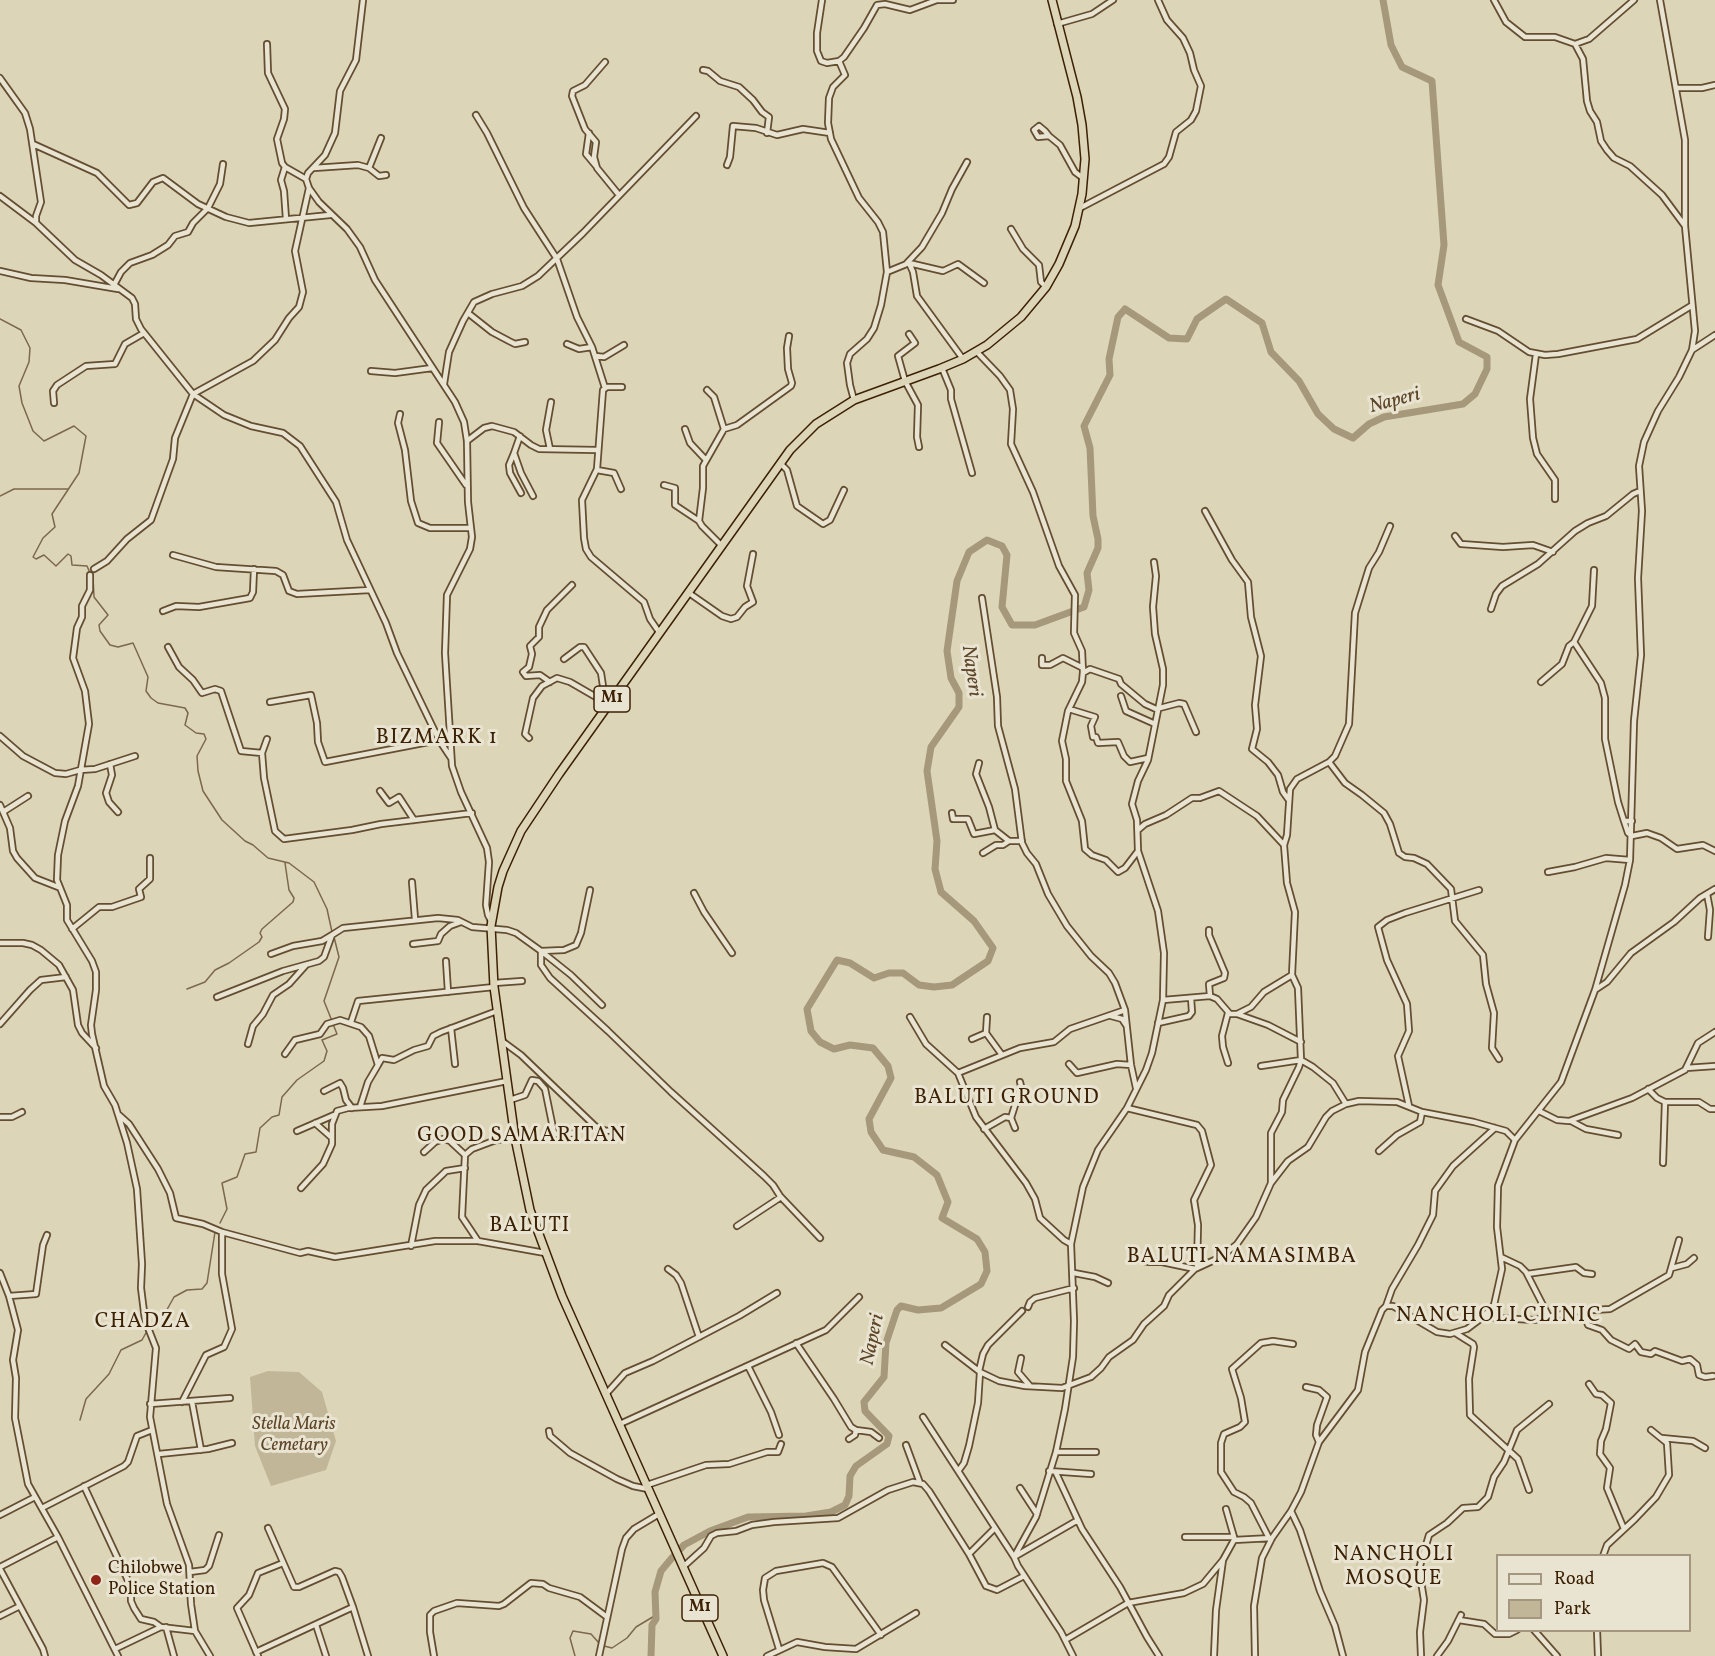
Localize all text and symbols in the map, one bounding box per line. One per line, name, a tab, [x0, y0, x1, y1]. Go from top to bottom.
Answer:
water label: Naperi	[1367, 384, 1423, 420]
water label: Naperi	[955, 644, 985, 698]
road number: M1	[594, 686, 630, 712]
district label: BIZMARK 1	[376, 726, 498, 752]
district label: BALUTI GROUND	[914, 1086, 1100, 1112]
district label: GOOD SAMARITAN	[417, 1124, 627, 1150]
district label: BALUTI	[489, 1214, 571, 1240]
district label: BALUTI NAMASIMBA	[1127, 1245, 1357, 1271]
district label: NANCHOLI CLINIC	[1396, 1304, 1602, 1330]
district label: CHADZA	[95, 1310, 191, 1336]
water label: Naperi	[857, 1312, 891, 1368]
park label: Stella Maris Cemetary	[252, 1415, 336, 1458]
district label: NANCHOLI MOSQUE	[1333, 1543, 1455, 1593]
legend	[1496, 1554, 1691, 1632]
place label: Chilobwe Police Station	[108, 1559, 215, 1602]
text: Road	[1554, 1567, 1595, 1592]
marker: Chilobwe Police Station	[89, 1573, 103, 1587]
road number: M1	[682, 1595, 718, 1621]
text: Park	[1554, 1597, 1591, 1622]

